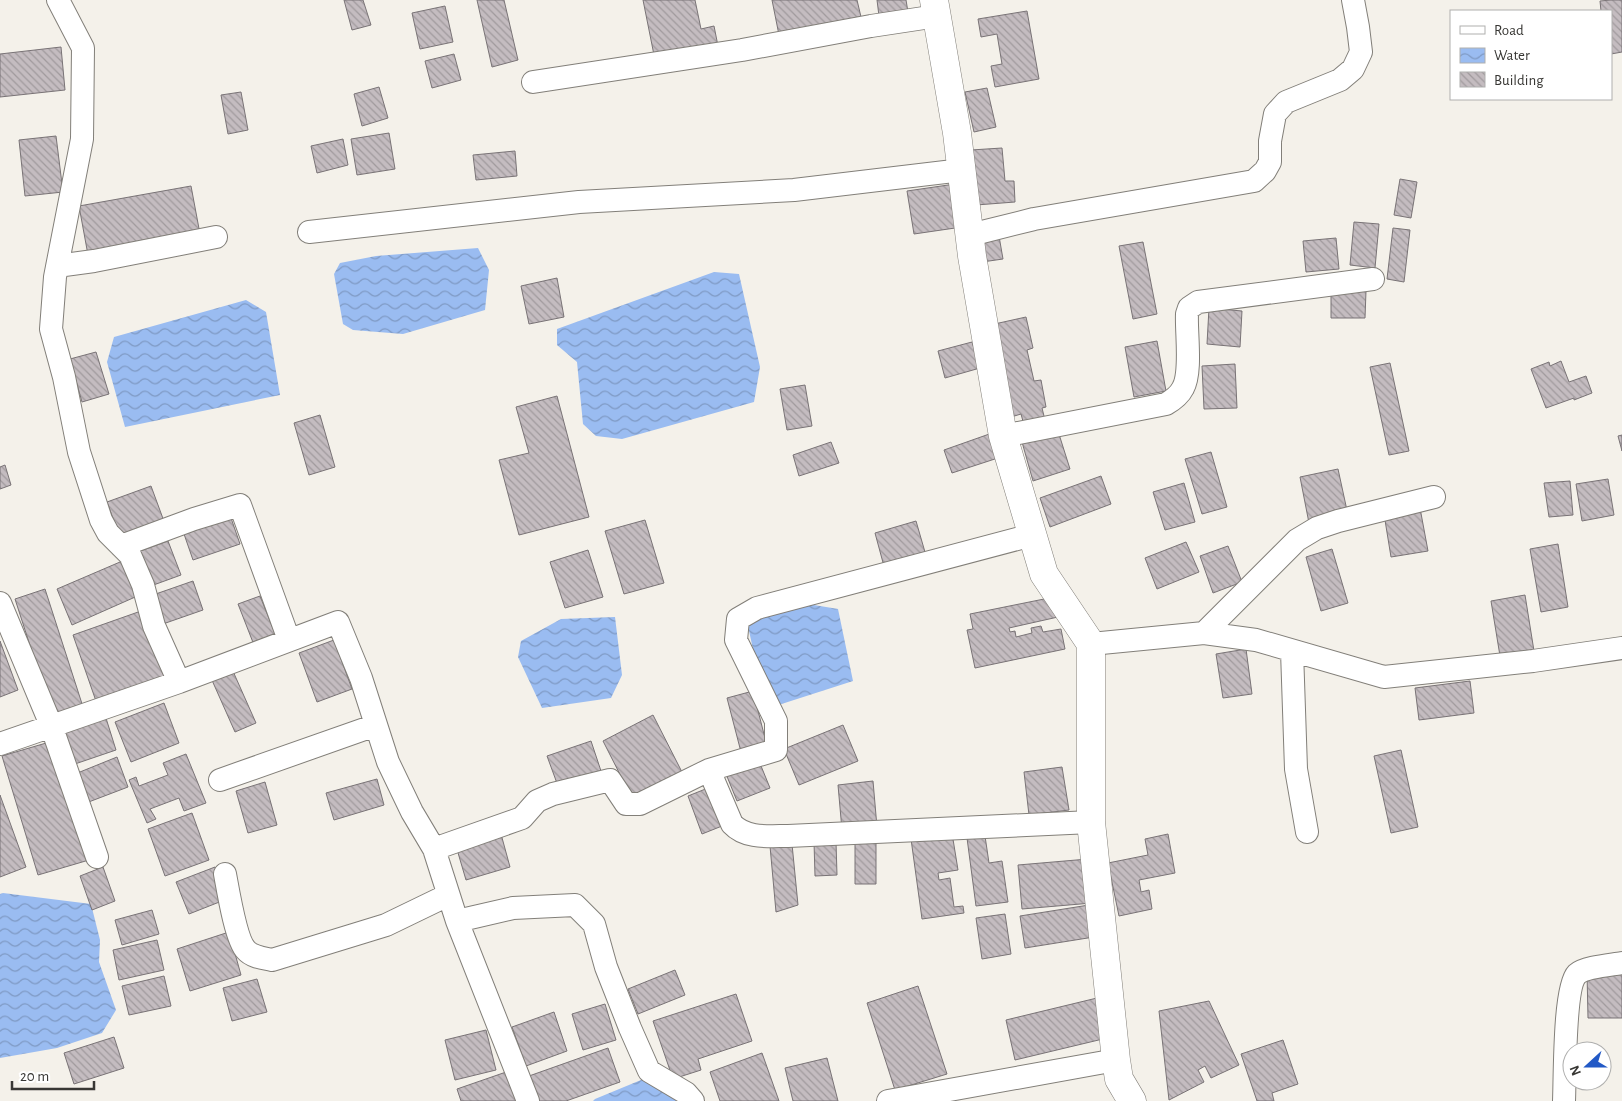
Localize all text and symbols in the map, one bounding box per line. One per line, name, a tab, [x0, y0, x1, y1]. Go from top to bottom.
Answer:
legend	[1450, 10, 1612, 100]
text: Road	[1494, 23, 1524, 38]
text: Water	[1494, 48, 1530, 63]
text: Building	[1494, 73, 1544, 88]
north arrow	[1562, 1041, 1612, 1091]
scale bar	[12, 1058, 95, 1090]
text: N	[1568, 1063, 1584, 1077]
text: 20 m	[20, 1069, 49, 1084]

